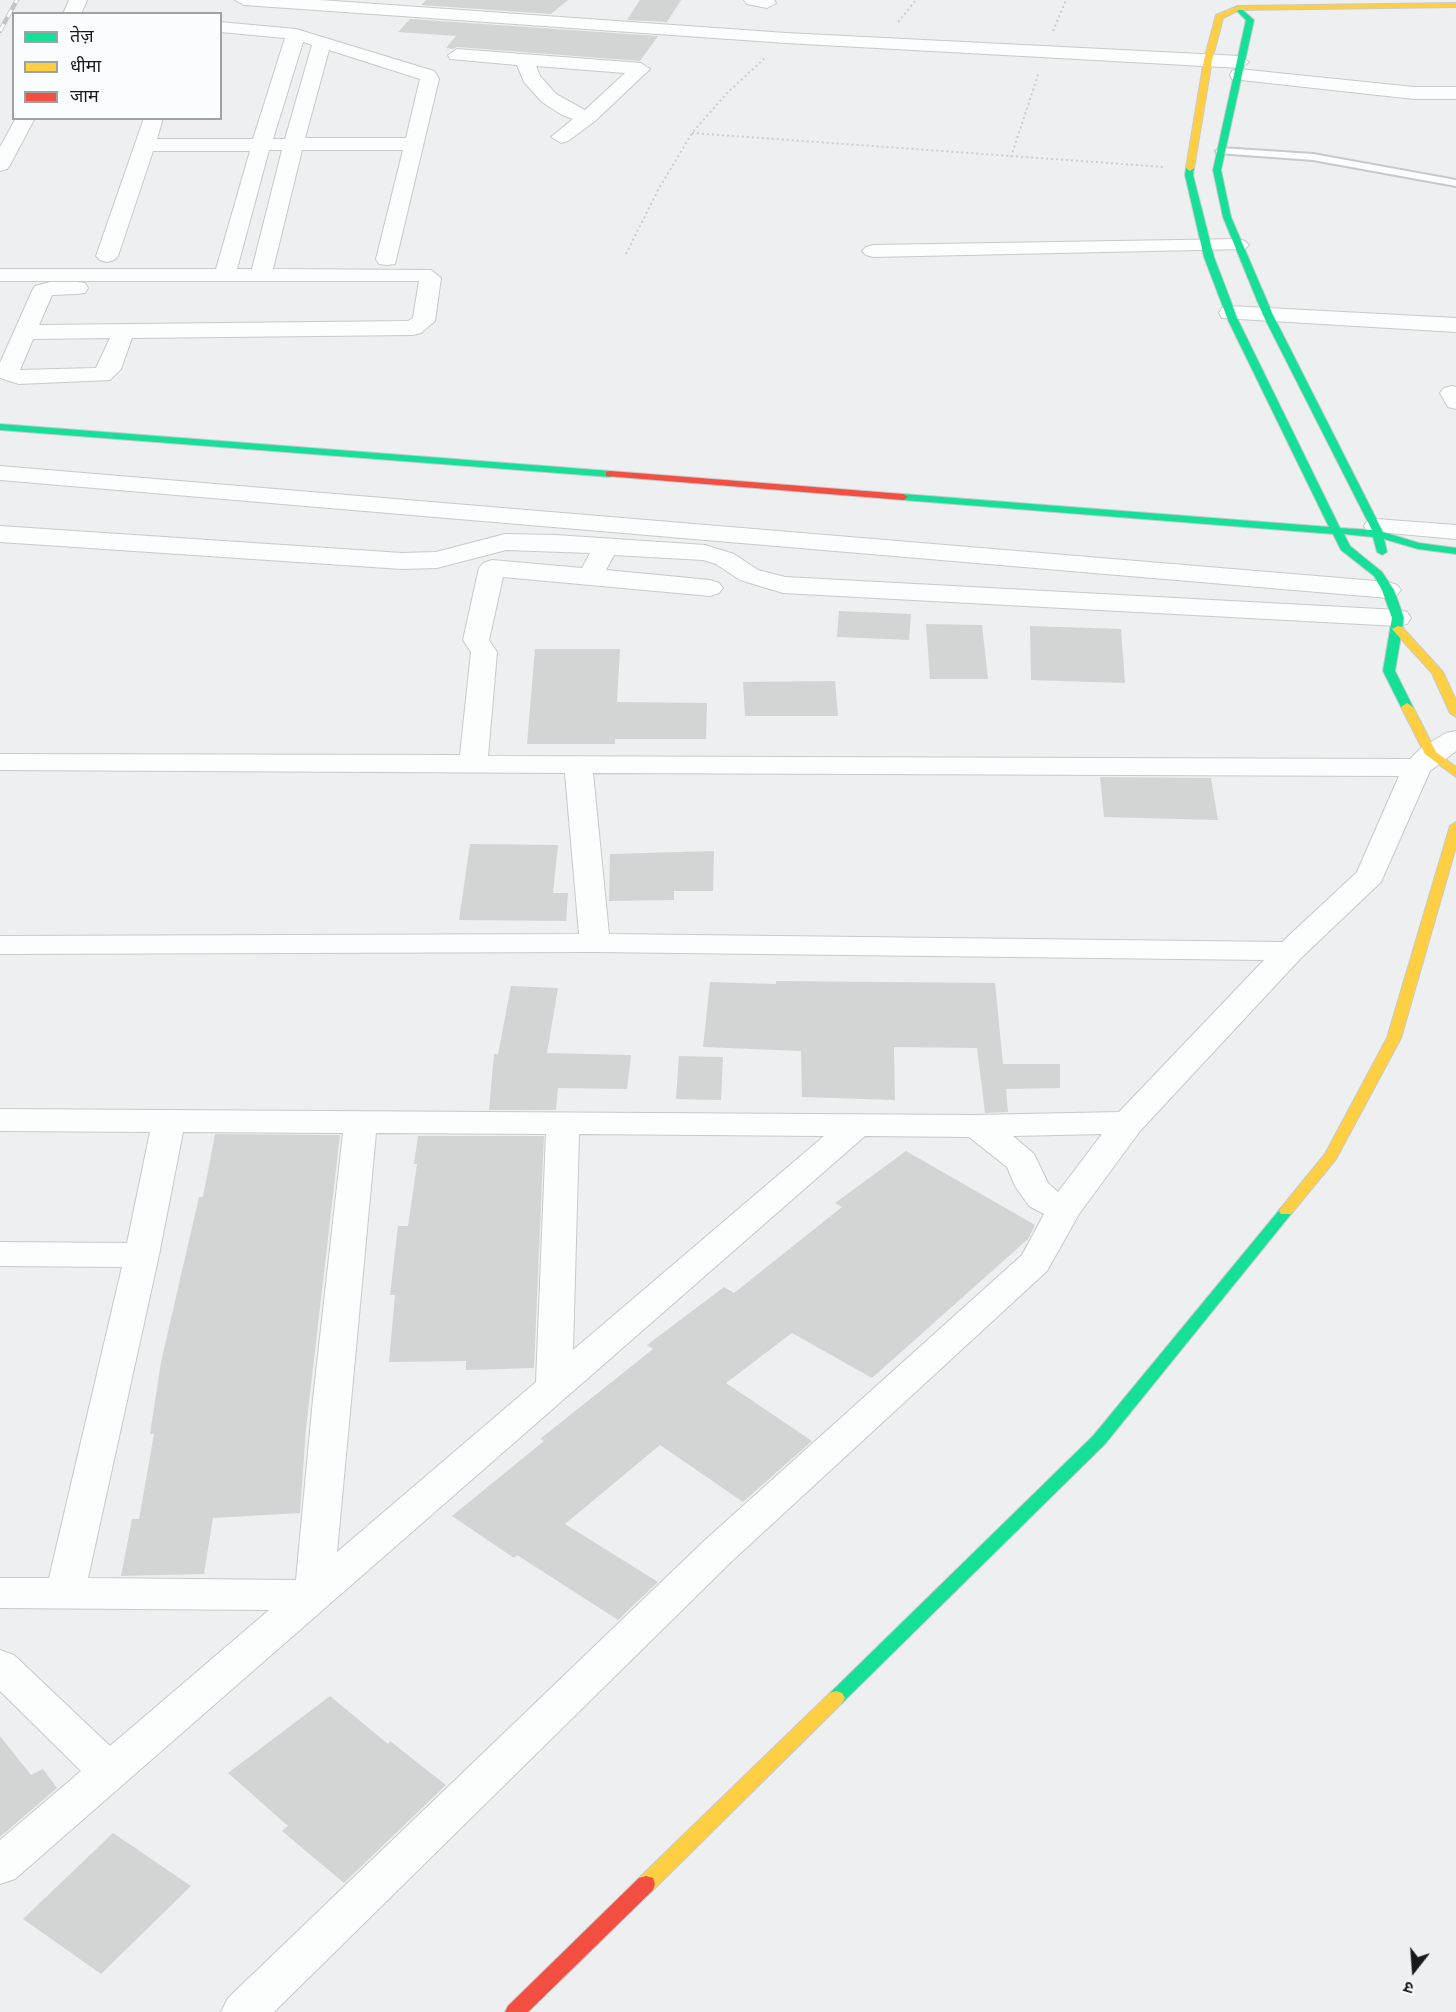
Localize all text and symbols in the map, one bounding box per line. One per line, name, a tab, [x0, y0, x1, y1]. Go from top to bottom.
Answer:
legend	[12, 12, 222, 120]
text: तेज़	[70, 25, 94, 46]
text: धीमा	[70, 55, 101, 76]
text: जाम	[70, 85, 99, 106]
north arrow	[1384, 1940, 1444, 2000]
text: उ	[1401, 1977, 1416, 1998]

